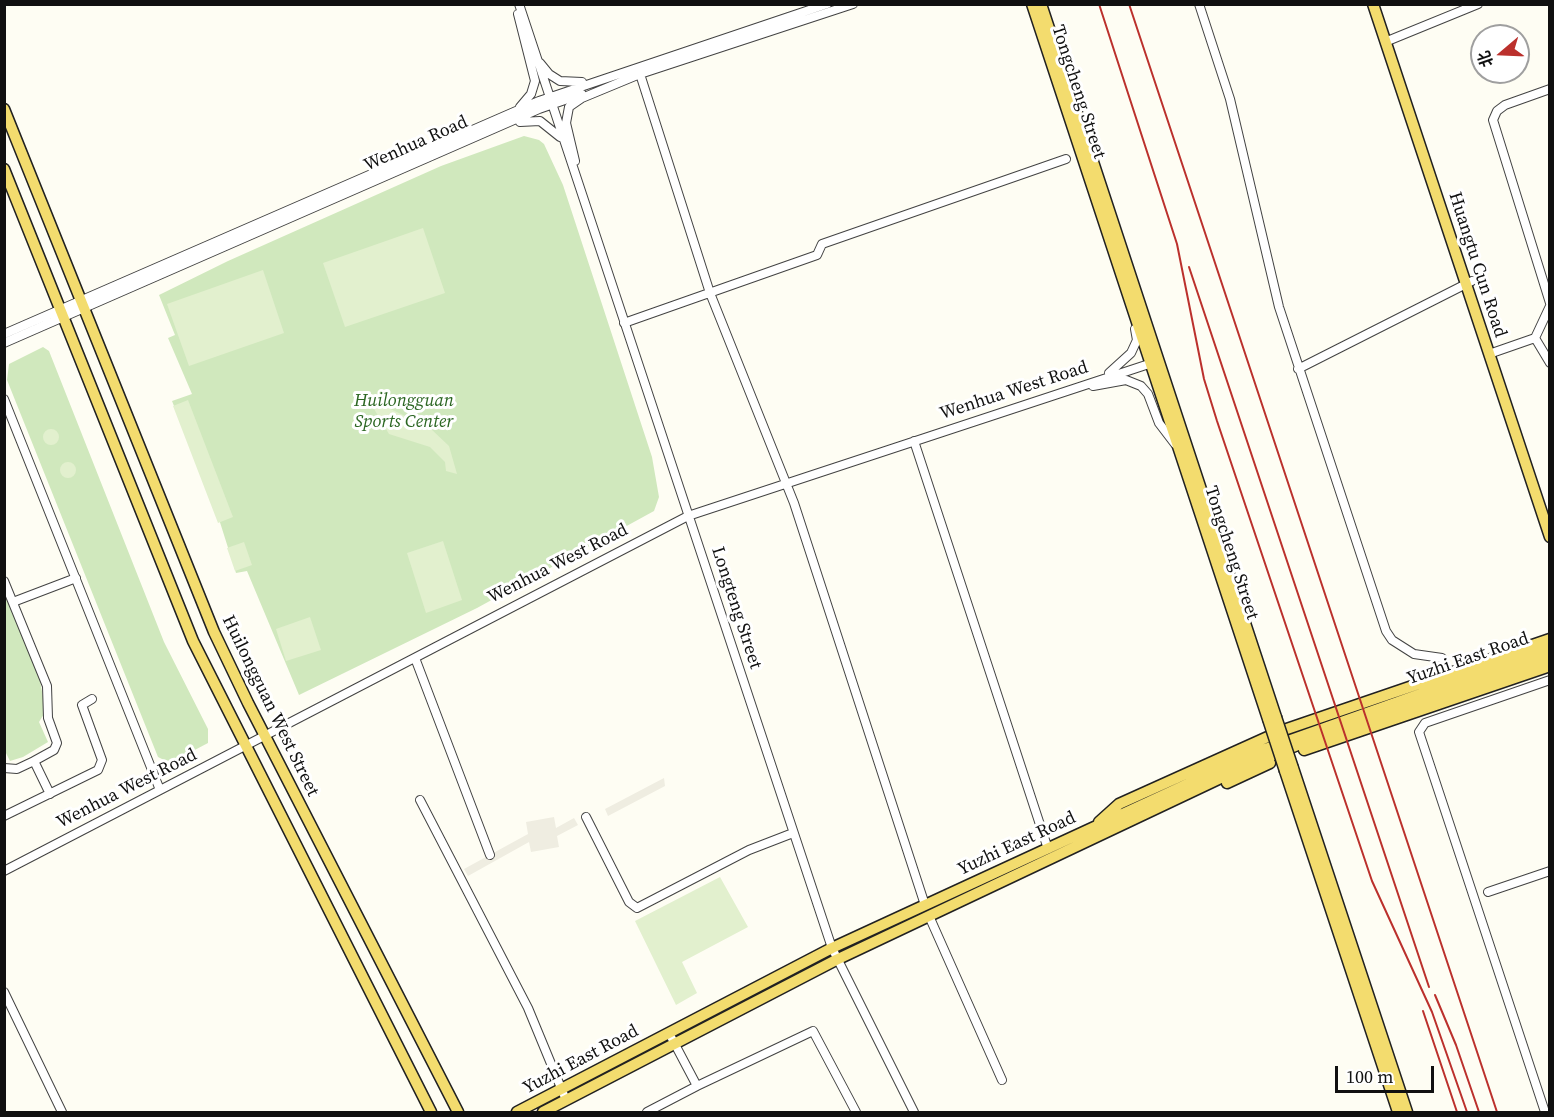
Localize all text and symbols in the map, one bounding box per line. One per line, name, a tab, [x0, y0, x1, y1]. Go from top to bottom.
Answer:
street label: Tongcheng Street	[1046, 23, 1110, 161]
north arrow	[1470, 24, 1530, 84]
text: 北	[1472, 48, 1498, 70]
street label: Wenhua Road	[361, 111, 471, 177]
street label: Huangtu Cun Road	[1443, 190, 1511, 340]
street label: Wenhua West Road	[937, 357, 1091, 425]
park label: Huilongguan Sports Center	[354, 390, 454, 432]
street label: Tongcheng Street	[1199, 484, 1263, 622]
street label: Wenhua West Road	[484, 519, 632, 609]
street label: Longteng Street	[706, 544, 766, 672]
street label: Huilongguan West Street	[217, 612, 323, 800]
street label: Yuzhi East Road	[1404, 628, 1532, 690]
street label: Wenhua West Road	[53, 744, 201, 834]
street label: Yuzhi East Road	[955, 807, 1079, 881]
street label: Yuzhi East Road	[520, 1020, 642, 1100]
scale bar	[1338, 1054, 1437, 1092]
text: 100 m	[1346, 1064, 1393, 1089]

